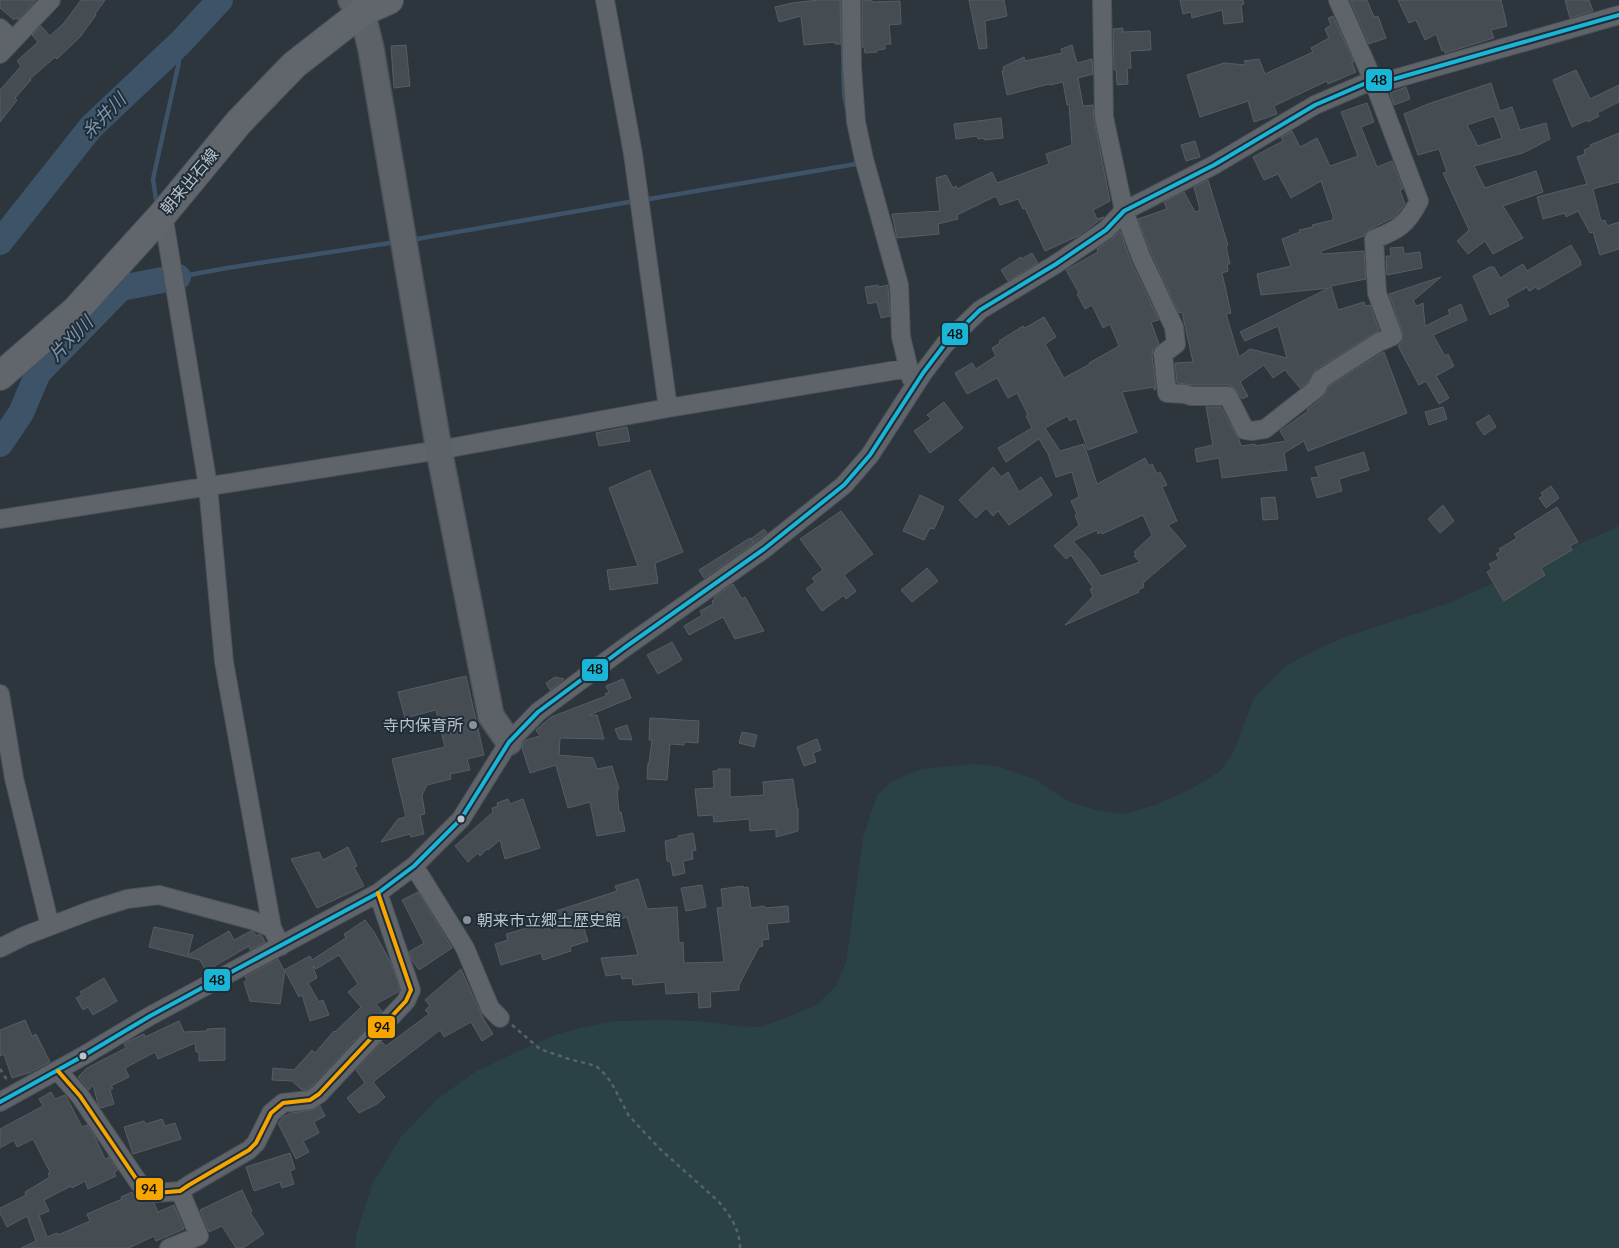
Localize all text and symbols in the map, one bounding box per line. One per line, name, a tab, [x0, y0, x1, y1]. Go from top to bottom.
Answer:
line badge: 48	[1365, 68, 1393, 92]
text: 48	[1371, 71, 1387, 88]
water label: 糸井川	[77, 87, 131, 142]
street label: 朝来出石線	[156, 144, 222, 217]
water label: 片刈川	[44, 310, 98, 365]
line badge: 48	[941, 322, 969, 346]
text: 48	[947, 325, 963, 342]
line badge: 48	[581, 658, 609, 682]
text: 48	[587, 660, 603, 677]
place label: 寺内保育所	[383, 715, 463, 734]
marker: 寺内保育所	[467, 719, 479, 731]
unlabelled marker	[456, 814, 466, 824]
place label: 朝来市立郷土歴史館	[477, 910, 621, 929]
marker: 朝来市立郷土歴史館	[461, 914, 473, 926]
line badge: 48	[203, 968, 231, 992]
text: 48	[209, 971, 225, 988]
line badge: 94	[367, 1015, 396, 1039]
text: 94	[374, 1018, 390, 1035]
unlabelled marker	[78, 1051, 88, 1061]
line badge: 94	[135, 1177, 164, 1201]
text: 94	[141, 1180, 157, 1197]

